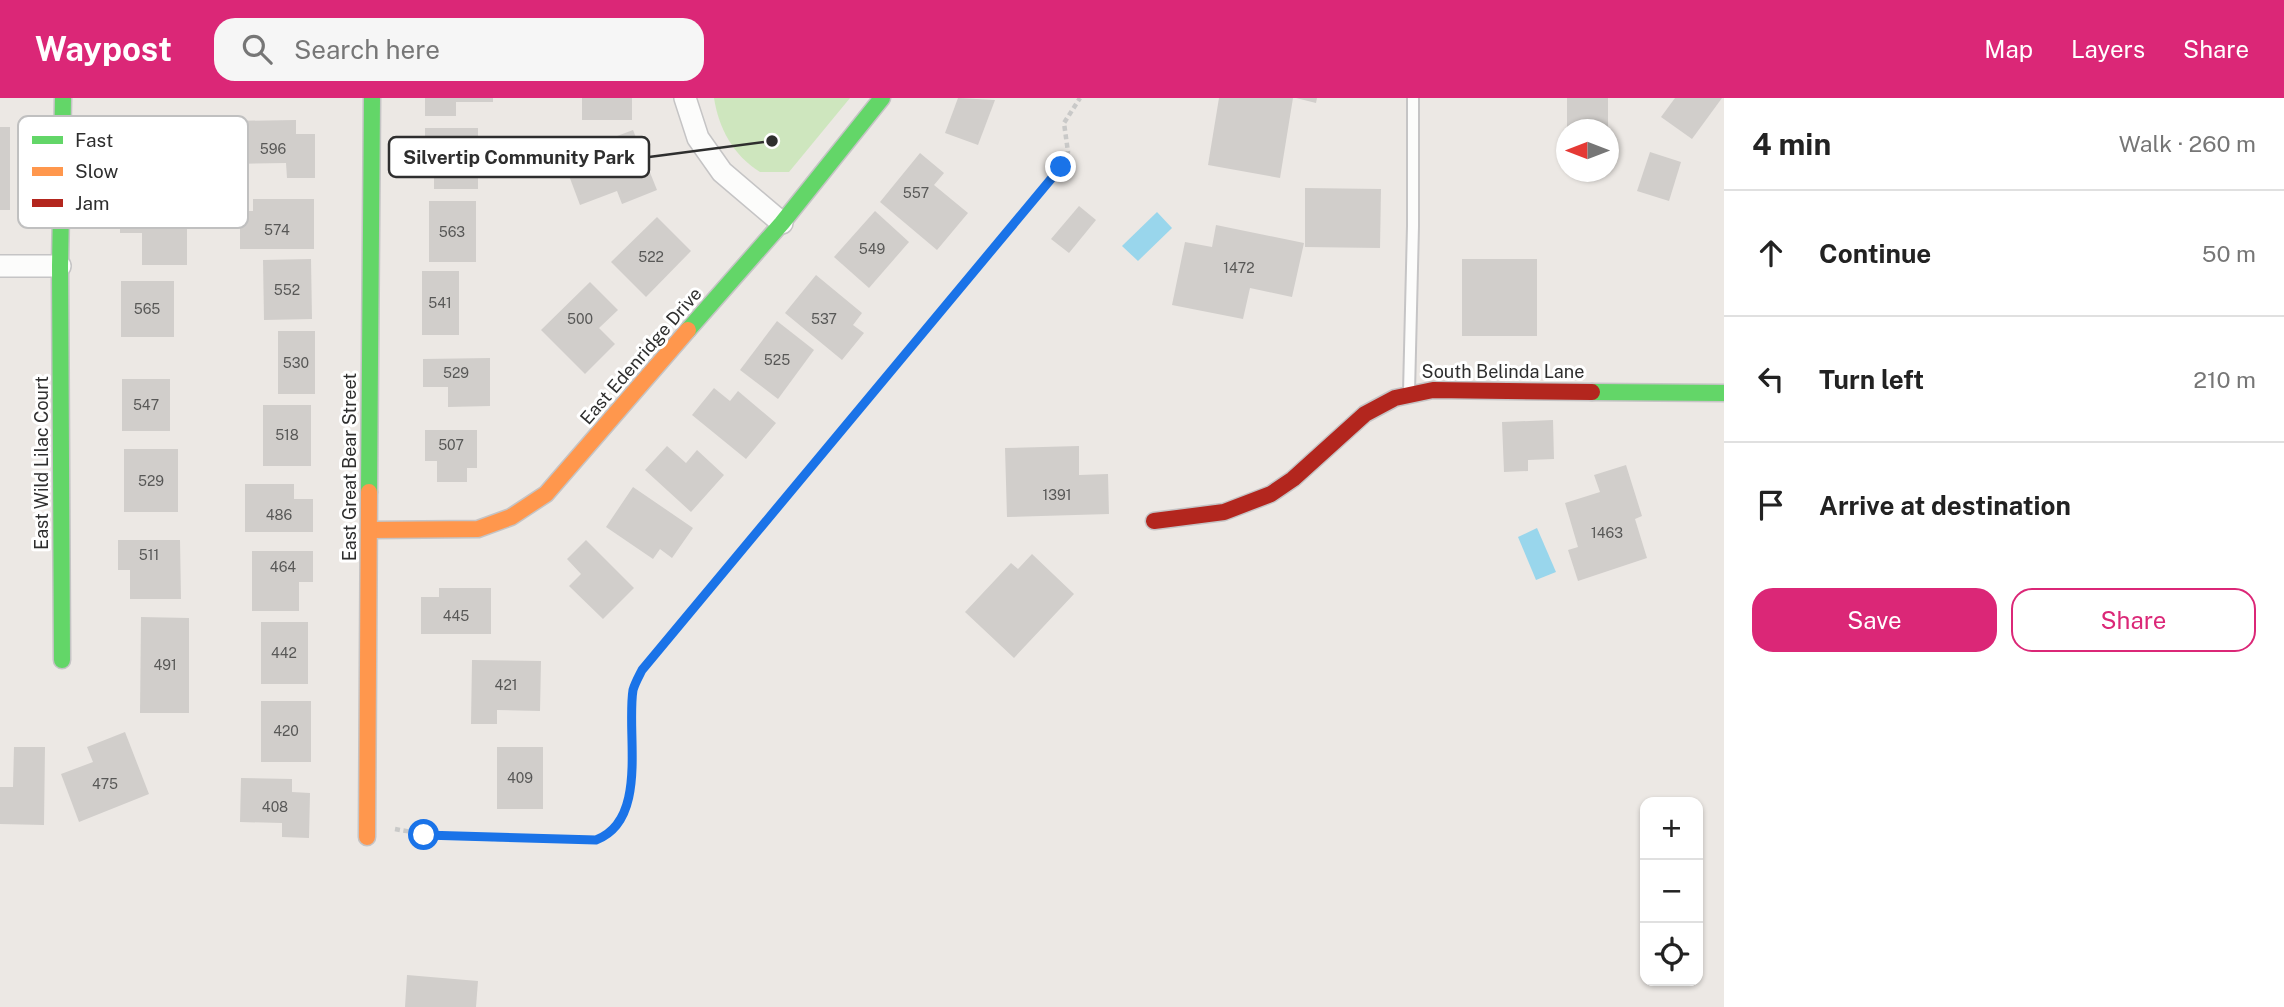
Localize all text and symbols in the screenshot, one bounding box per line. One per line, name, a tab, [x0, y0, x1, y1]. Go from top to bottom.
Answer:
search box	[214, 18, 704, 81]
text: Waypost	[35, 30, 172, 68]
icon: search	[238, 30, 276, 68]
text: Search here	[294, 34, 440, 65]
text: Map	[1984, 35, 2033, 63]
text: Layers	[2071, 35, 2145, 63]
text: Share	[2183, 35, 2249, 63]
legend	[18, 116, 248, 228]
north arrow	[1556, 119, 1619, 182]
text: 4 min	[1752, 126, 1831, 162]
text: Fast	[75, 129, 113, 151]
text: Walk · 260 m	[2119, 130, 2256, 157]
callout: Silvertip Community Park	[389, 137, 649, 177]
house number: 596	[260, 141, 286, 157]
text: Silvertip Community Park	[403, 146, 635, 168]
route end	[1045, 151, 1076, 182]
text: Slow	[75, 160, 119, 182]
house number: 557	[903, 185, 929, 201]
text: Jam	[75, 192, 109, 214]
house number: 574	[264, 222, 290, 238]
house number: 563	[439, 224, 465, 240]
icon: ahead	[1752, 234, 1790, 272]
text: Continue	[1819, 238, 1931, 269]
text: 50 m	[2202, 240, 2256, 267]
house number: 549	[859, 241, 886, 257]
house number: 522	[638, 249, 664, 265]
house number: 1472	[1223, 260, 1255, 276]
house number: 552	[274, 282, 300, 298]
street label: East Edenridge Drive	[576, 283, 706, 428]
house number: 541	[428, 295, 452, 311]
house number: 565	[134, 301, 160, 317]
house number: 500	[567, 311, 593, 327]
house number: 537	[811, 311, 837, 327]
house number: 525	[764, 352, 790, 368]
house number: 530	[283, 355, 309, 371]
icon: left	[1752, 360, 1790, 398]
street label: South Belinda Lane	[1422, 361, 1584, 382]
text: Turn left	[1819, 364, 1924, 395]
house number: 529	[443, 365, 469, 381]
text: 210 m	[2193, 366, 2256, 393]
street label: East Great Bear Street	[339, 373, 360, 561]
street label: East Wild Lilac Court	[31, 376, 52, 550]
house number: 547	[133, 397, 159, 413]
house number: 518	[275, 427, 299, 443]
house number: 507	[438, 437, 464, 453]
house number: 529	[138, 473, 164, 489]
icon: arrive	[1752, 486, 1790, 524]
house number: 1391	[1043, 487, 1071, 503]
text: Arrive at destination	[1819, 490, 2071, 521]
house number: 486	[266, 507, 293, 523]
house number: 1463	[1591, 525, 1623, 541]
house number: 511	[139, 547, 159, 563]
house number: 464	[270, 559, 296, 575]
button: Save	[1752, 588, 1997, 652]
button: Share	[2011, 588, 2256, 652]
house number: 445	[443, 608, 469, 624]
house number: 442	[271, 645, 297, 661]
house number: 491	[153, 657, 177, 673]
house number: 421	[495, 677, 517, 693]
house number: 420	[273, 723, 299, 739]
house number: 409	[507, 770, 533, 786]
house number: 475	[92, 776, 118, 792]
map controls	[1640, 797, 1703, 986]
button: +	[1640, 797, 1703, 860]
house number: 408	[262, 799, 288, 815]
route start	[408, 819, 439, 850]
button: −	[1640, 860, 1703, 923]
button: locate	[1640, 923, 1703, 986]

